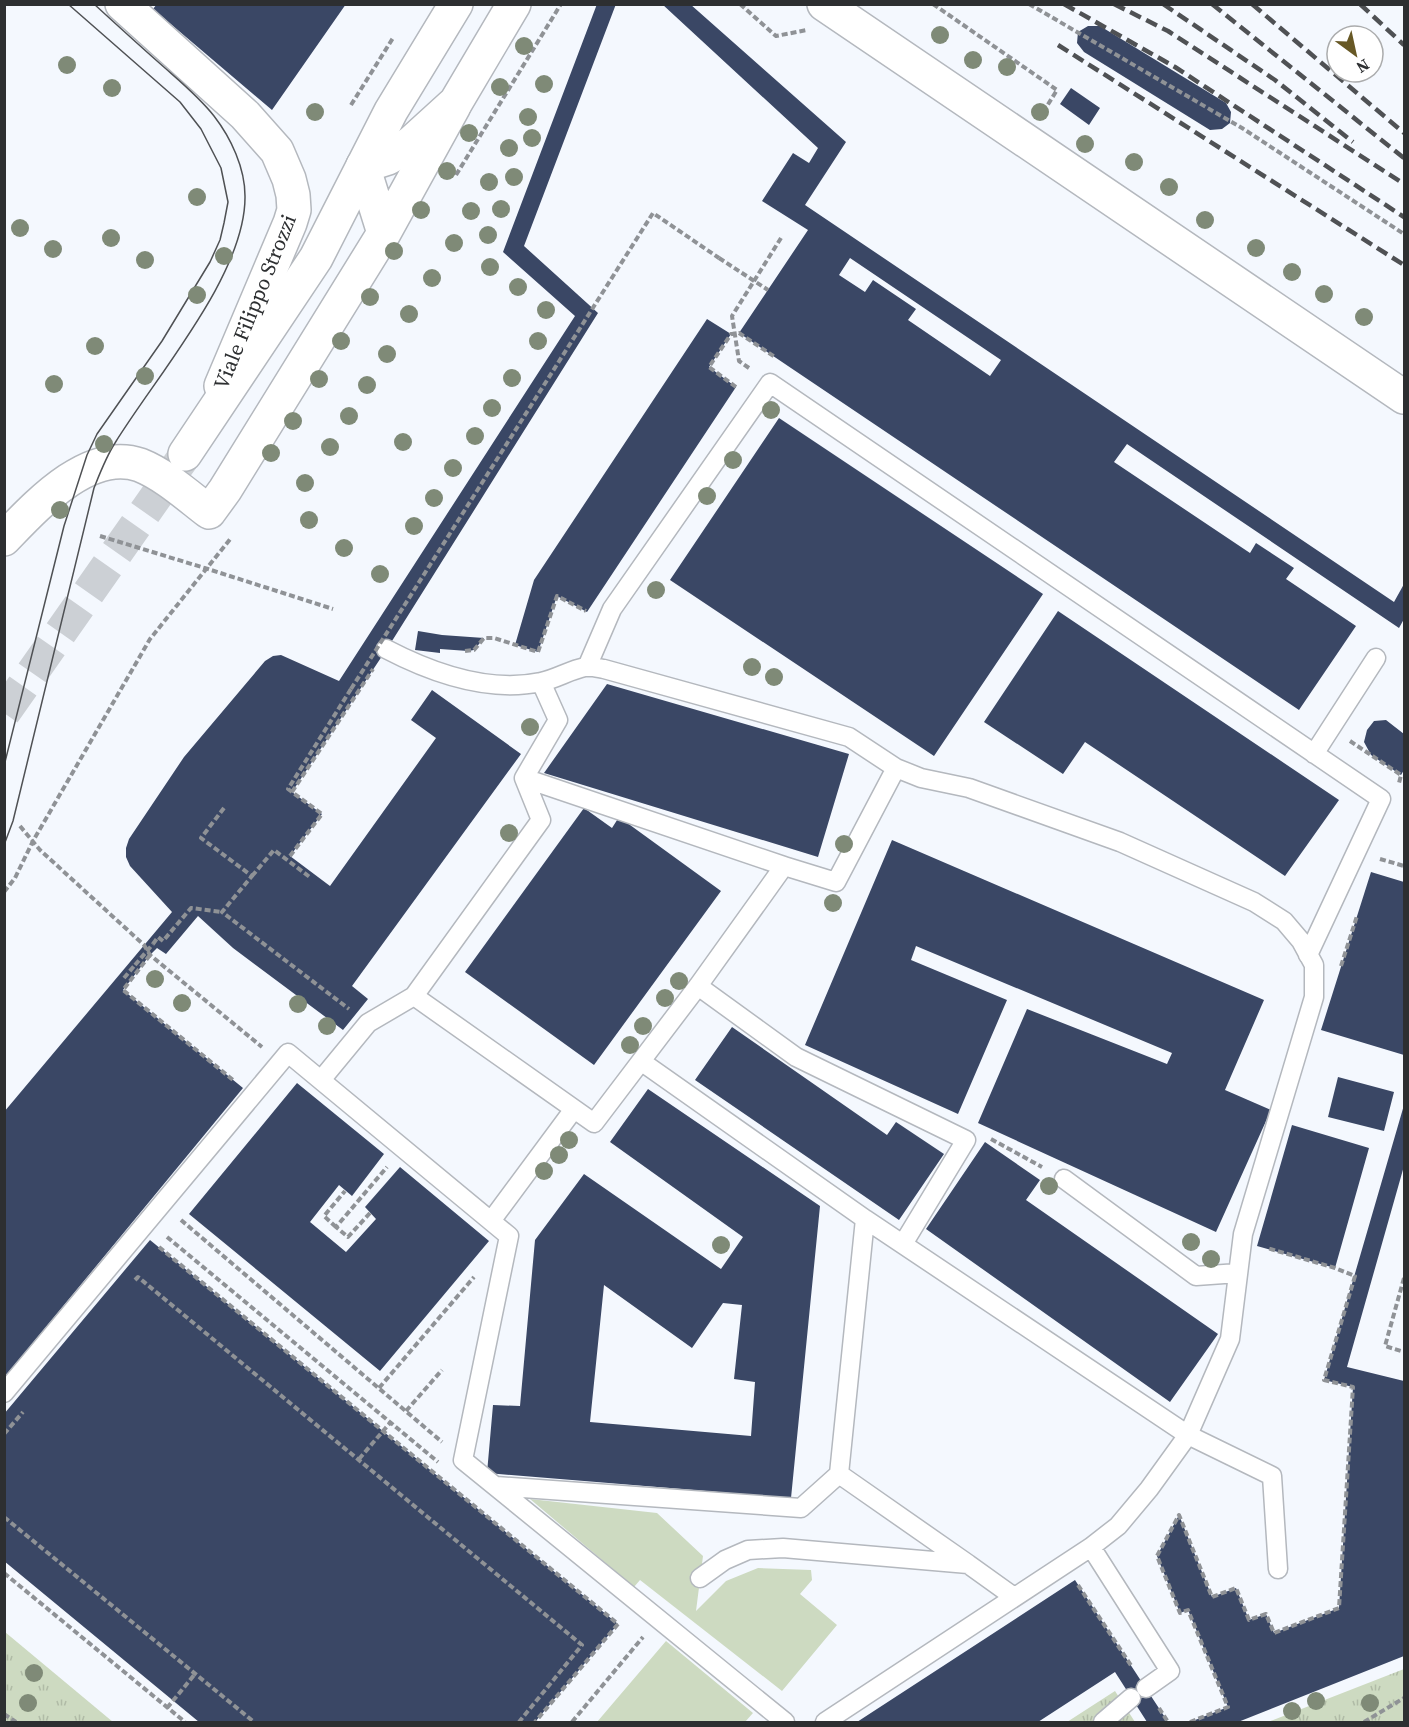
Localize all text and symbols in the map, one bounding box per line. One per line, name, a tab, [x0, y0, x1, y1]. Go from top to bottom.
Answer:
north arrow	[1325, 24, 1385, 84]
text: N	[1352, 54, 1374, 79]
street label: Viale Filippo Strozzi	[206, 210, 303, 394]

